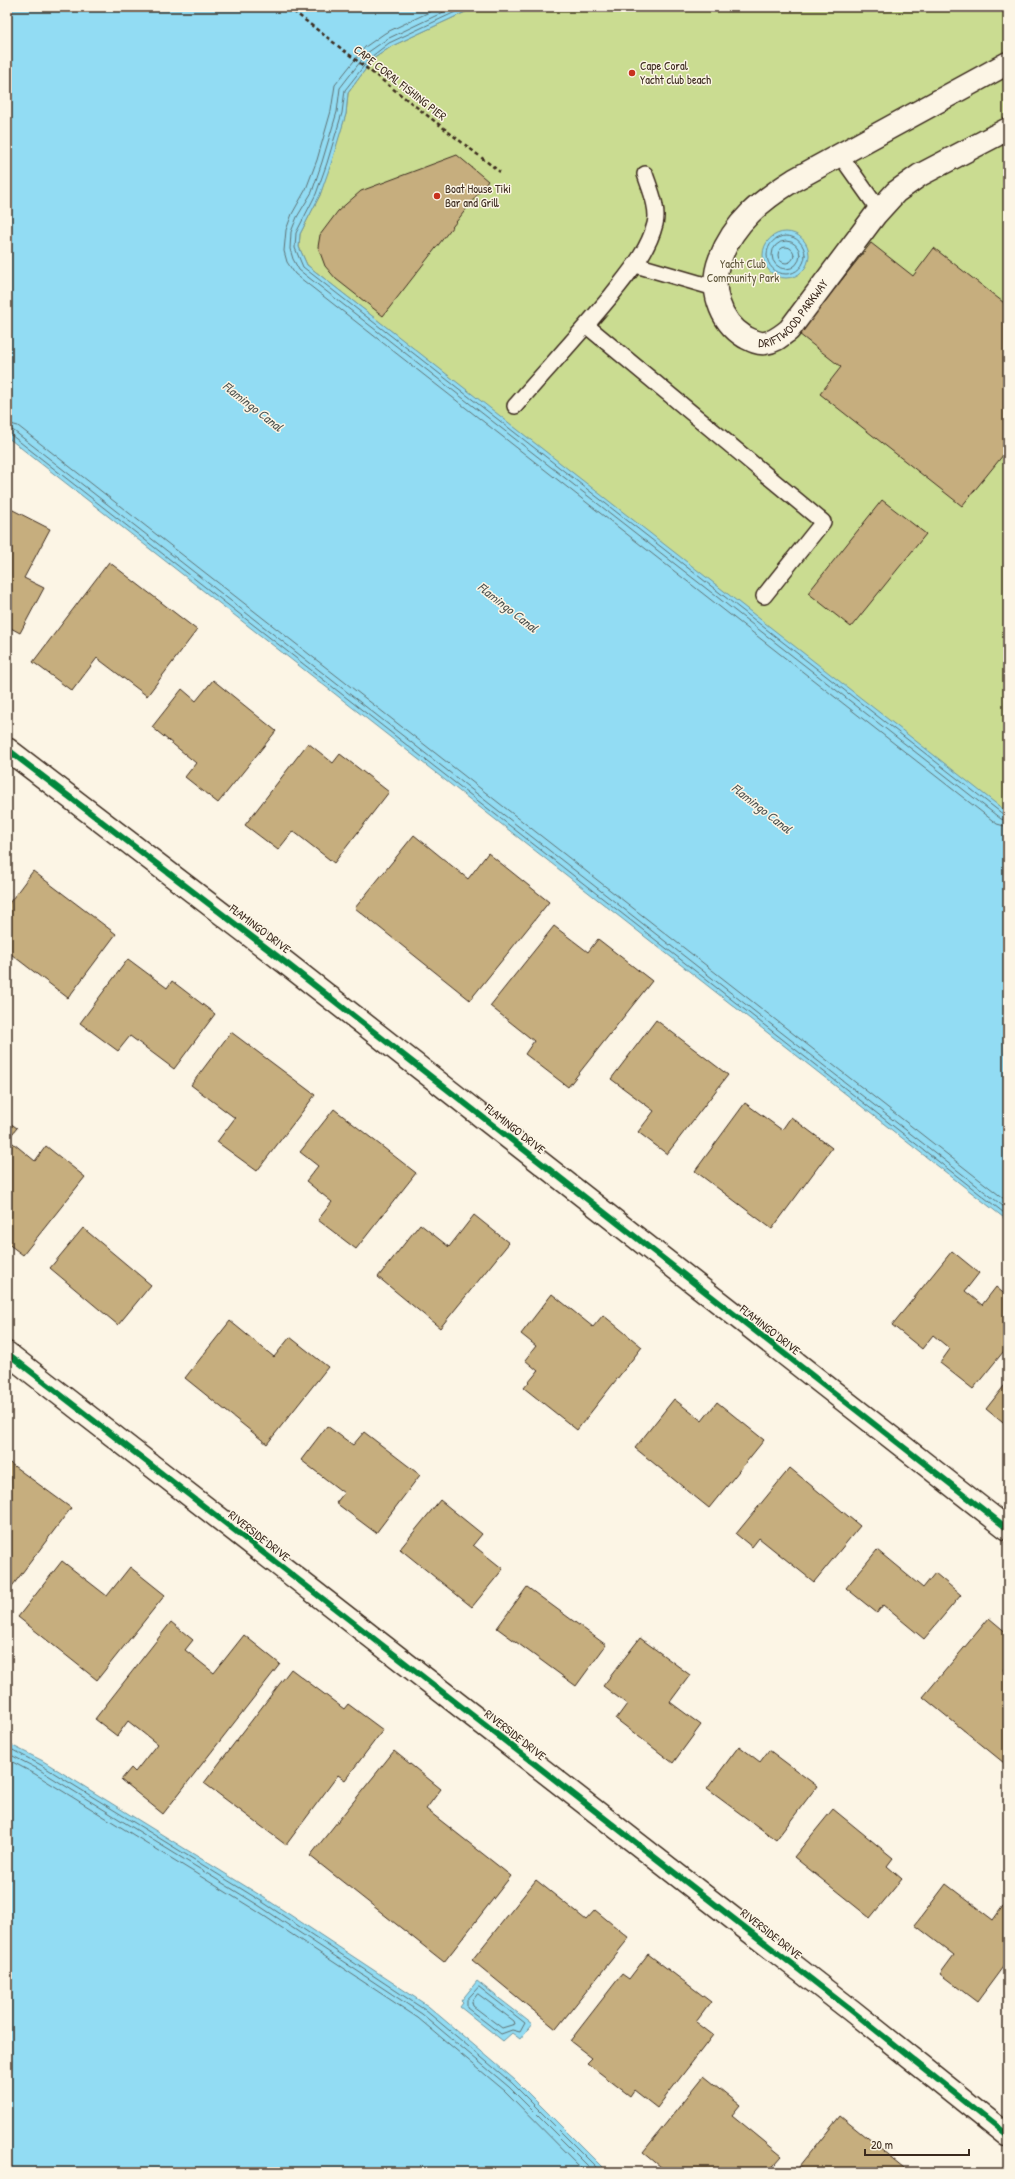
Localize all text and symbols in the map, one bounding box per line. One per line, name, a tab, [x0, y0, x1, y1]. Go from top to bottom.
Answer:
street label: CAPE CORAL FISHING PIER	[350, 41, 451, 125]
place label: Cape Coral Yacht club beach	[640, 57, 711, 88]
marker: Cape Coral Yacht club beach	[627, 68, 637, 78]
place label: Boat House Tiki Bar and Grill	[445, 180, 511, 211]
marker: Boat House Tiki Bar and Grill	[432, 191, 442, 201]
park label: Yacht Club Community Park	[707, 255, 779, 286]
street label: DRIFTWOOD PARKWAY	[758, 275, 832, 351]
water label: Flamingo Canal	[219, 377, 287, 436]
water label: Flamingo Canal	[474, 578, 542, 637]
water label: Flamingo Canal	[728, 779, 796, 838]
street label: FLAMINGO DRIVE	[225, 899, 295, 958]
street label: FLAMINGO DRIVE	[481, 1099, 550, 1158]
street label: FLAMINGO DRIVE	[736, 1300, 805, 1359]
street label: RIVERSIDE DRIVE	[225, 1506, 294, 1565]
street label: RIVERSIDE DRIVE	[481, 1705, 550, 1764]
street label: RIVERSIDE DRIVE	[737, 1904, 806, 1963]
scale bar	[865, 2131, 969, 2157]
text: 20 m	[871, 2136, 893, 2153]

